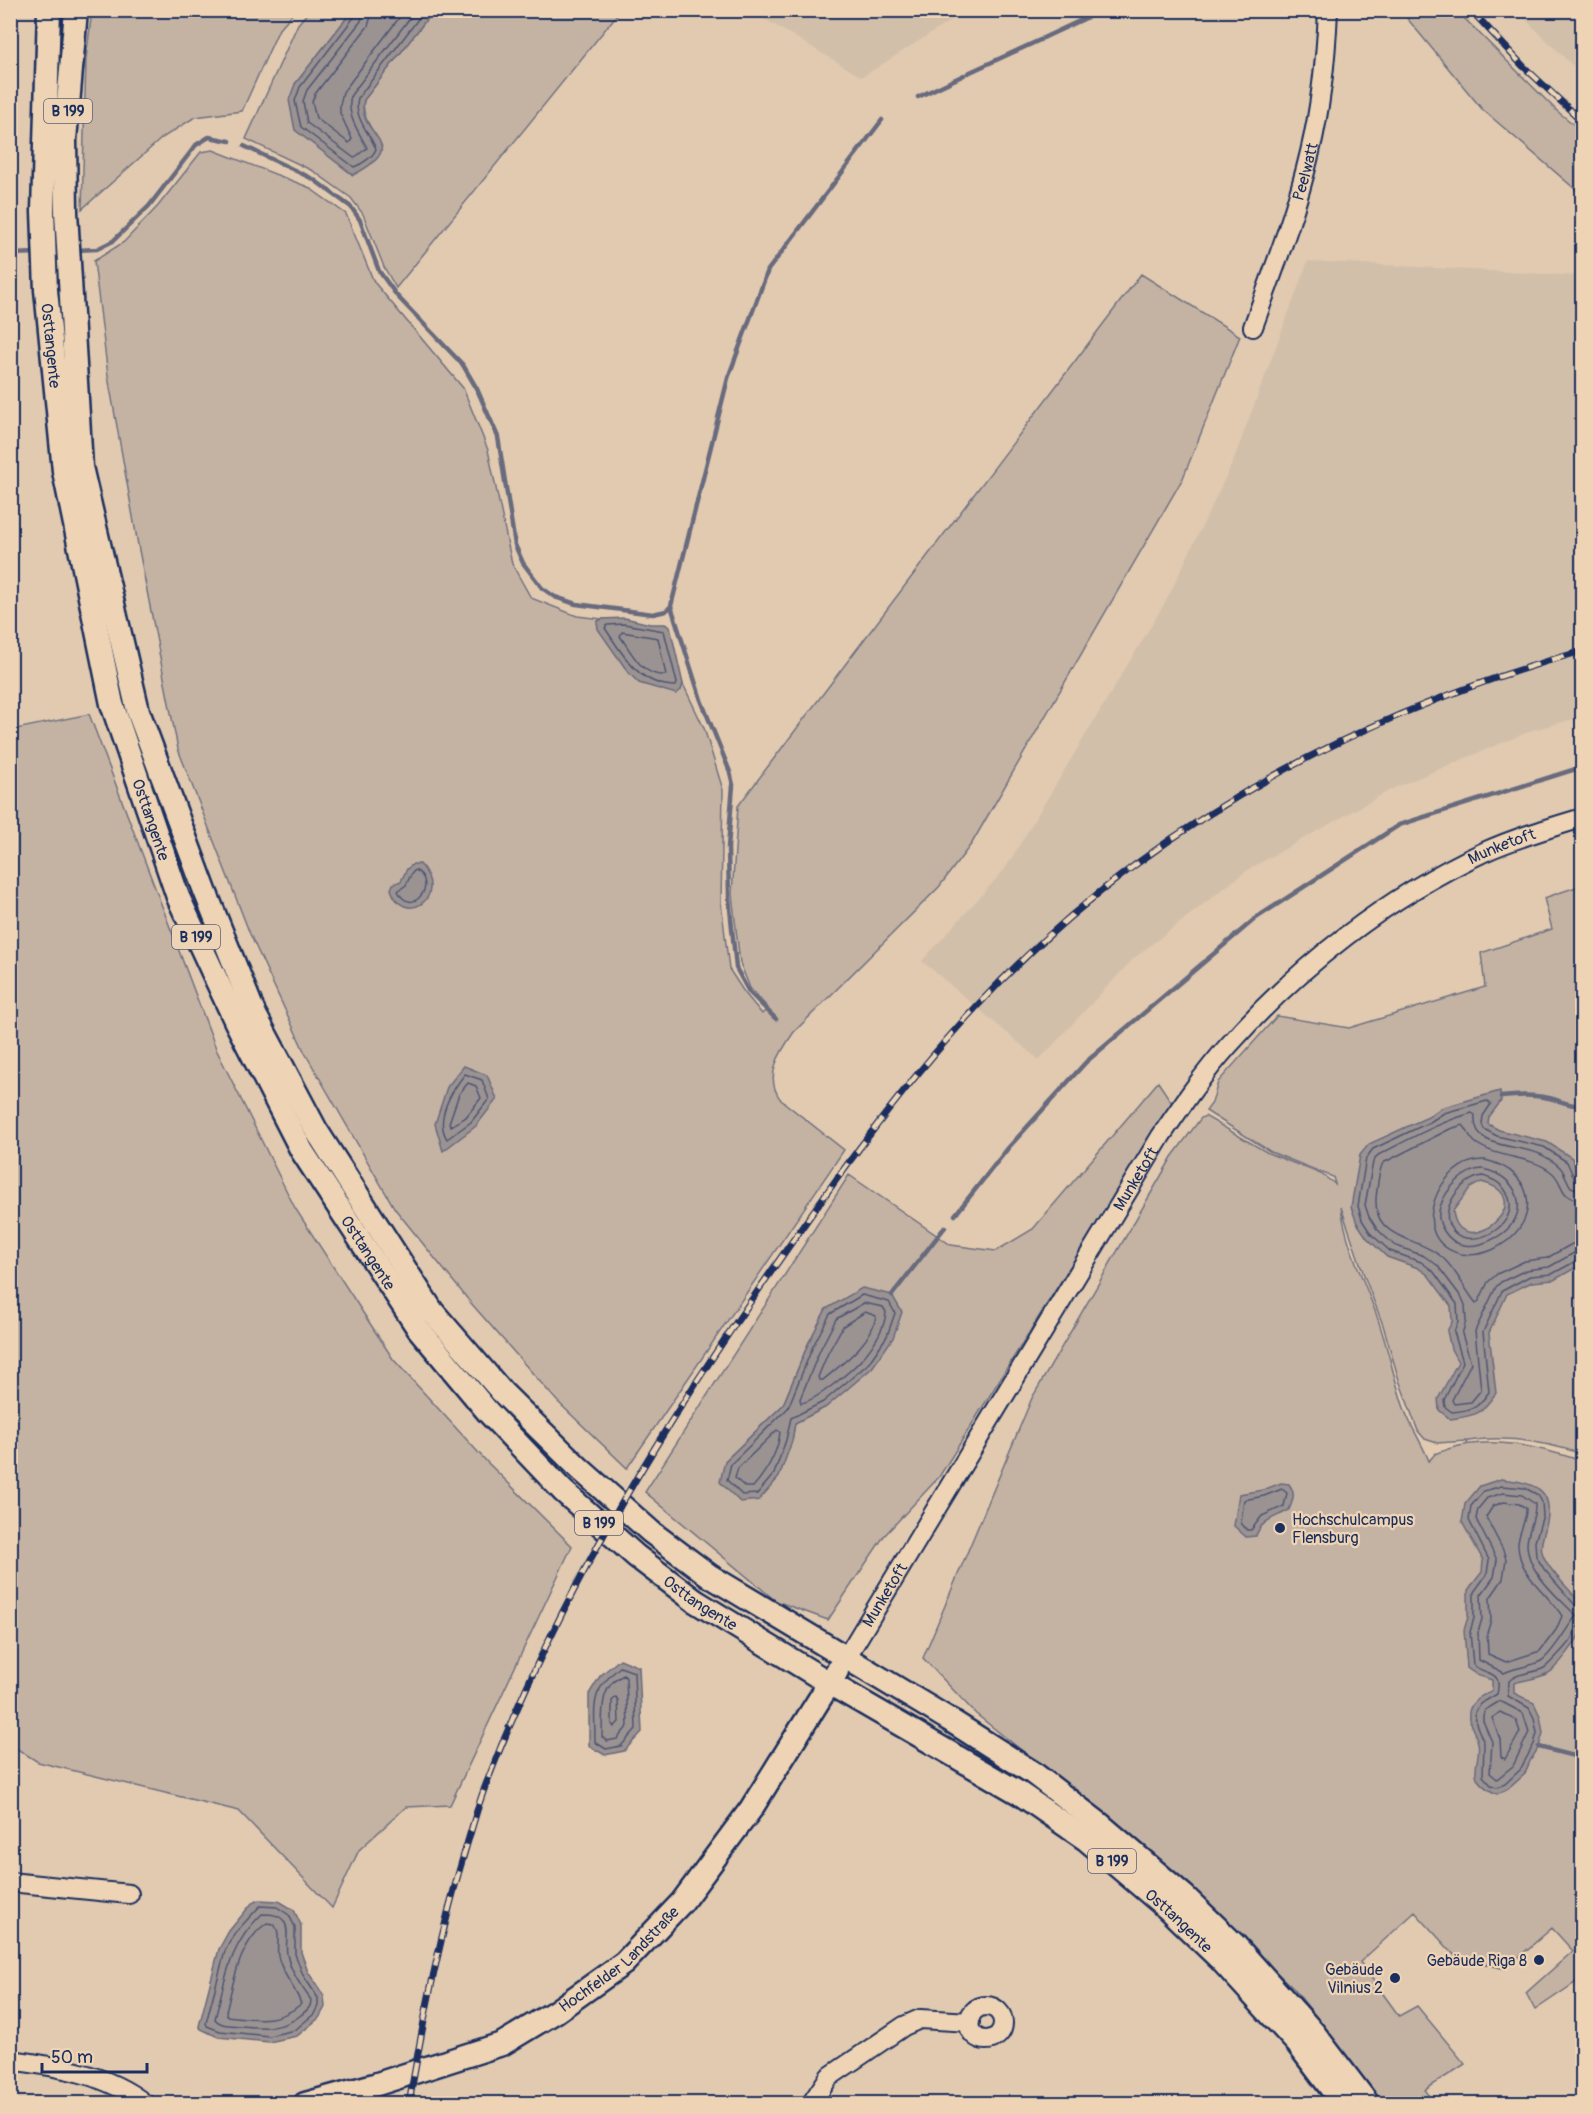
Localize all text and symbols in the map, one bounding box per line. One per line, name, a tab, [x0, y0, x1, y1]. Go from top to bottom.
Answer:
road number: B 199	[44, 99, 92, 123]
street label: Peelwatt	[1288, 140, 1323, 203]
street label: Osttangente	[36, 302, 65, 389]
street label: Osttangente	[127, 776, 174, 863]
street label: Munketoft	[1465, 824, 1539, 869]
road number: B 199	[172, 925, 220, 949]
street label: Munketoft	[1109, 1143, 1163, 1215]
street label: Osttangente	[336, 1212, 399, 1294]
place label: Hochschulcampus Flensburg	[1292, 1510, 1414, 1548]
road number: B 199	[575, 1511, 623, 1535]
marker: Hochschulcampus Flensburg	[1273, 1521, 1287, 1535]
street label: Munketoft	[858, 1559, 912, 1631]
street label: Osttangente	[659, 1571, 741, 1636]
road number: B 199	[1088, 1849, 1136, 1873]
street label: Osttangente	[1141, 1885, 1216, 1957]
street label: Hochfelder Landstraße	[555, 1902, 684, 2017]
place label: Gebäude Riga 8	[1426, 1951, 1527, 1971]
marker: Gebäude Riga 8	[1532, 1953, 1546, 1967]
place label: Gebäude Vilnius 2	[1325, 1960, 1383, 1998]
marker: Gebäude Vilnius 2	[1388, 1971, 1402, 1985]
scale bar	[42, 2036, 147, 2074]
text: 50 m	[51, 2046, 93, 2069]

